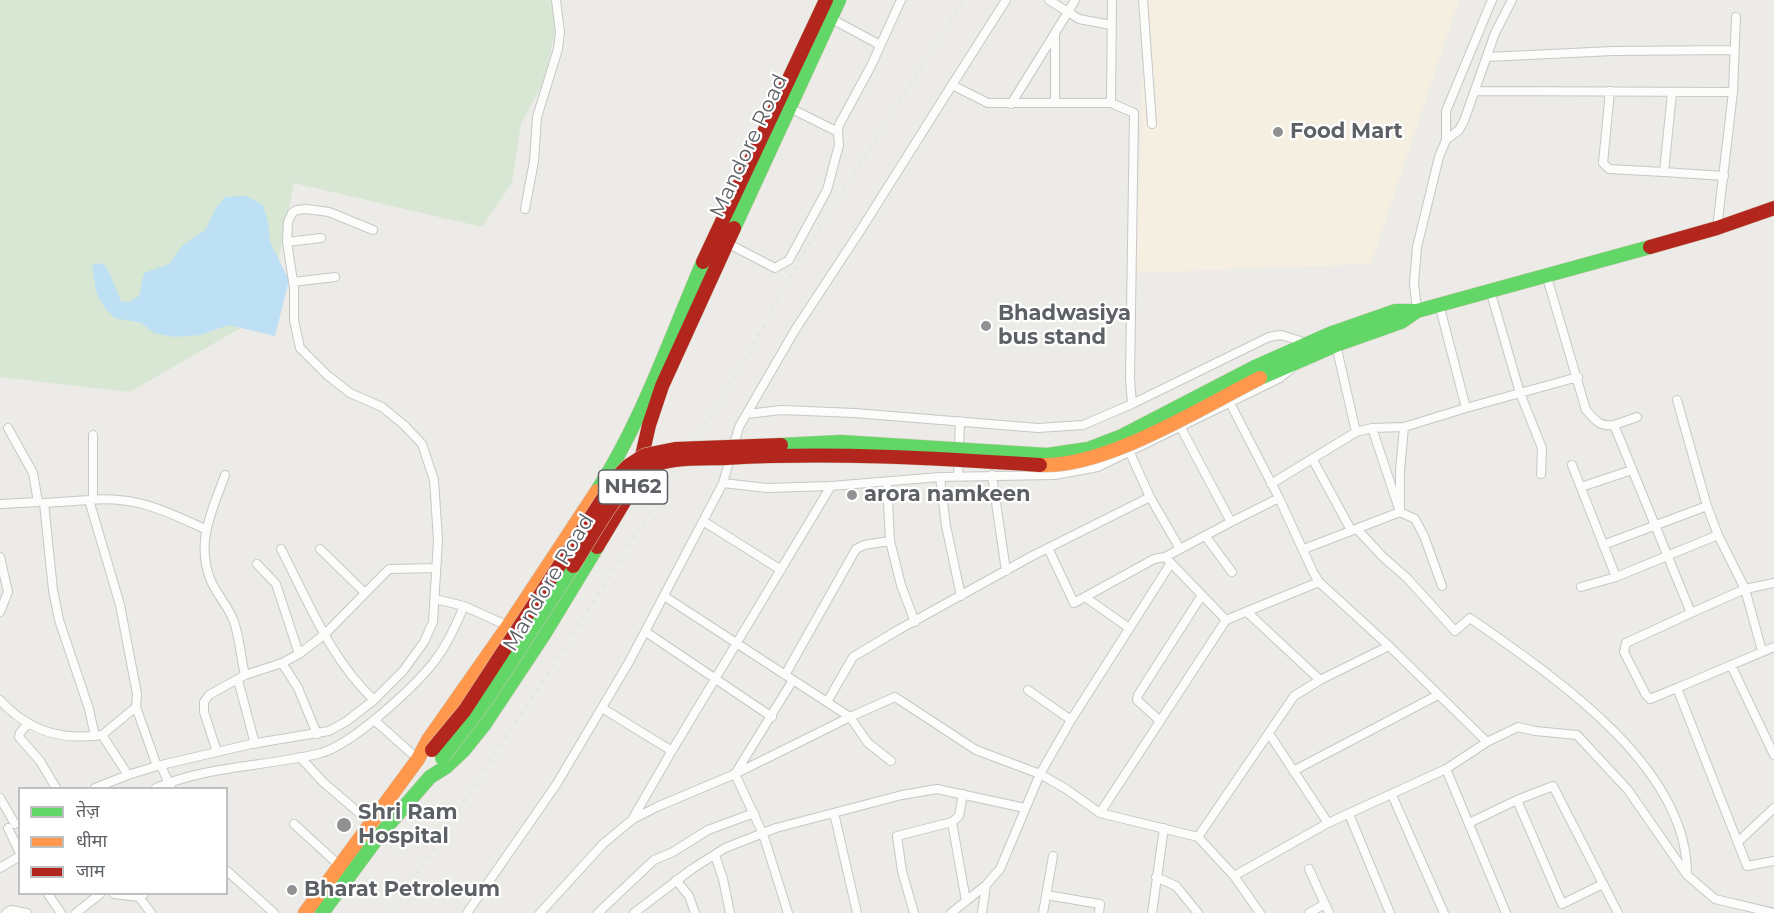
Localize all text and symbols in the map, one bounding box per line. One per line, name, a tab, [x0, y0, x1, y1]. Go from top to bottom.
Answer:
street label: Mandore Road	[705, 70, 793, 222]
place label: Food Mart	[1290, 119, 1403, 145]
marker: Food Mart	[1271, 125, 1285, 139]
place label: Bhadwasiya bus stand	[998, 301, 1131, 351]
marker: Bhadwasiya bus stand	[979, 319, 993, 333]
road number: NH62	[598, 470, 668, 504]
place label: arora namkeen	[864, 482, 1030, 508]
marker: arora namkeen	[845, 488, 859, 502]
street label: Mandore Road	[498, 510, 600, 656]
legend	[18, 787, 228, 895]
text: तेज़	[76, 800, 100, 822]
place label: Shri Ram Hospital	[358, 800, 457, 850]
marker: Shri Ram Hospital	[335, 816, 353, 834]
text: धीमा	[76, 830, 107, 852]
text: जाम	[76, 860, 105, 882]
place label: Bharat Petroleum	[304, 877, 500, 903]
marker: Bharat Petroleum	[285, 883, 299, 897]

